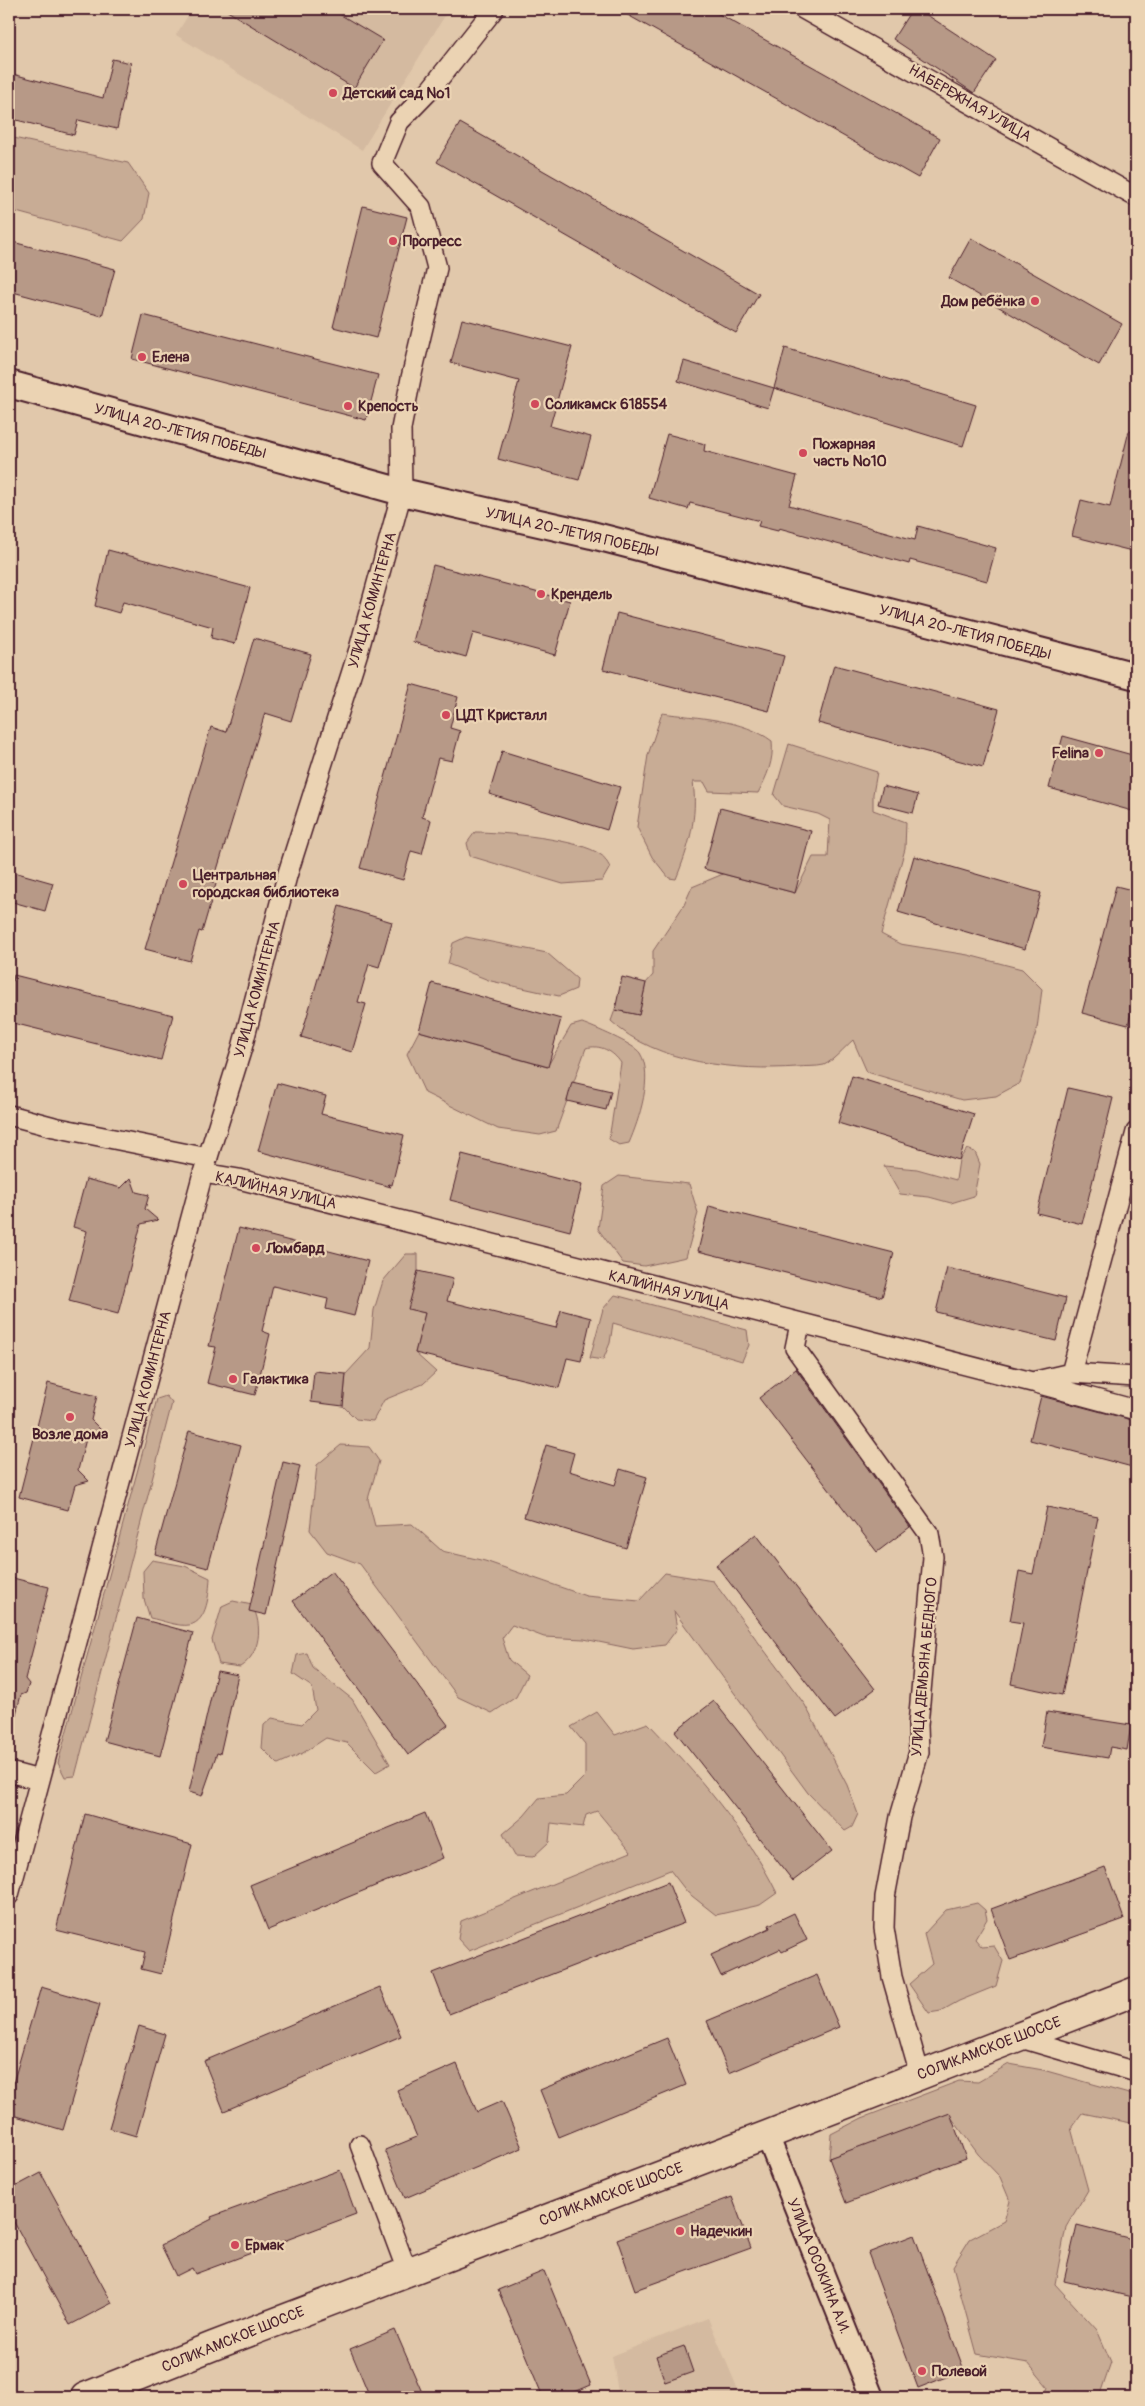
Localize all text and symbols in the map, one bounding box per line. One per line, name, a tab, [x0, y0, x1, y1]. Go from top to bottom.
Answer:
street label: НАБЕРЕЖНАЯ УЛИЦА	[905, 60, 1035, 147]
place label: Детский сад №1	[342, 84, 450, 103]
marker: Детский сад №1	[327, 87, 339, 99]
place label: Прогресс	[403, 232, 462, 251]
marker: Прогресс	[387, 235, 399, 247]
place label: Дом ребёнка	[940, 292, 1025, 311]
marker: Дом ребёнка	[1029, 295, 1041, 307]
place label: Елена	[152, 348, 190, 367]
marker: Елена	[136, 351, 148, 363]
place label: Соликамск 618554	[545, 395, 668, 414]
place label: Крепость	[358, 397, 419, 416]
marker: Соликамск 618554	[529, 398, 541, 410]
street label: УЛИЦА 20-ЛЕТИЯ ПОБЕДЫ	[92, 399, 268, 464]
marker: Крепость	[342, 400, 354, 412]
place label: Пожарная часть №10	[813, 435, 887, 471]
marker: Пожарная часть №10	[797, 447, 809, 459]
street label: УЛИЦА 20-ЛЕТИЯ ПОБЕДЫ	[484, 503, 660, 562]
street label: УЛИЦА КОМИНТЕРНА	[344, 530, 401, 670]
place label: Крендель	[551, 585, 613, 604]
marker: Крендель	[535, 588, 547, 600]
street label: УЛИЦА 20-ЛЕТИЯ ПОБЕДЫ	[877, 600, 1053, 665]
place label: ЦДТ Кристалл	[456, 706, 547, 725]
marker: ЦДТ Кристалл	[440, 709, 452, 721]
place label: Felina	[1051, 744, 1089, 763]
marker: Felina	[1093, 747, 1105, 759]
place label: Центральная городская библиотека	[192, 866, 339, 902]
marker: Центральная городская библиотека	[177, 878, 189, 890]
street label: УЛИЦА КОМИНТЕРНА	[230, 918, 285, 1060]
street label: КАЛИЙНАЯ УЛИЦА	[213, 1167, 339, 1214]
place label: Ломбард	[265, 1239, 326, 1258]
marker: Ломбард	[250, 1242, 262, 1254]
street label: КАЛИЙНАЯ УЛИЦА	[606, 1266, 732, 1315]
street label: УЛИЦА КОМИНТЕРНА	[121, 1308, 176, 1450]
place label: Галактика	[243, 1370, 309, 1389]
marker: Галактика	[227, 1373, 239, 1385]
marker: Возле дома	[64, 1411, 76, 1423]
place label: Возле дома	[32, 1425, 108, 1444]
street label: УЛИЦА ДЕМЬЯНА БЕДНОГО	[907, 1577, 942, 1758]
street label: СОЛИКАМСКОЕ ШОССЕ	[915, 2012, 1064, 2085]
street label: СОЛИКАМСКОЕ ШОССЕ	[537, 2158, 686, 2231]
street label: УЛИЦА ОСОКИНА А.И.	[783, 2196, 854, 2337]
place label: Надечкин	[690, 2222, 753, 2241]
marker: Надечкин	[674, 2225, 686, 2237]
place label: Ермак	[245, 2236, 285, 2255]
marker: Ермак	[229, 2239, 241, 2251]
street label: СОЛИКАМСКОЕ ШОССЕ	[159, 2302, 308, 2377]
place label: Полевой	[932, 2362, 987, 2381]
marker: Полевой	[916, 2365, 928, 2377]

